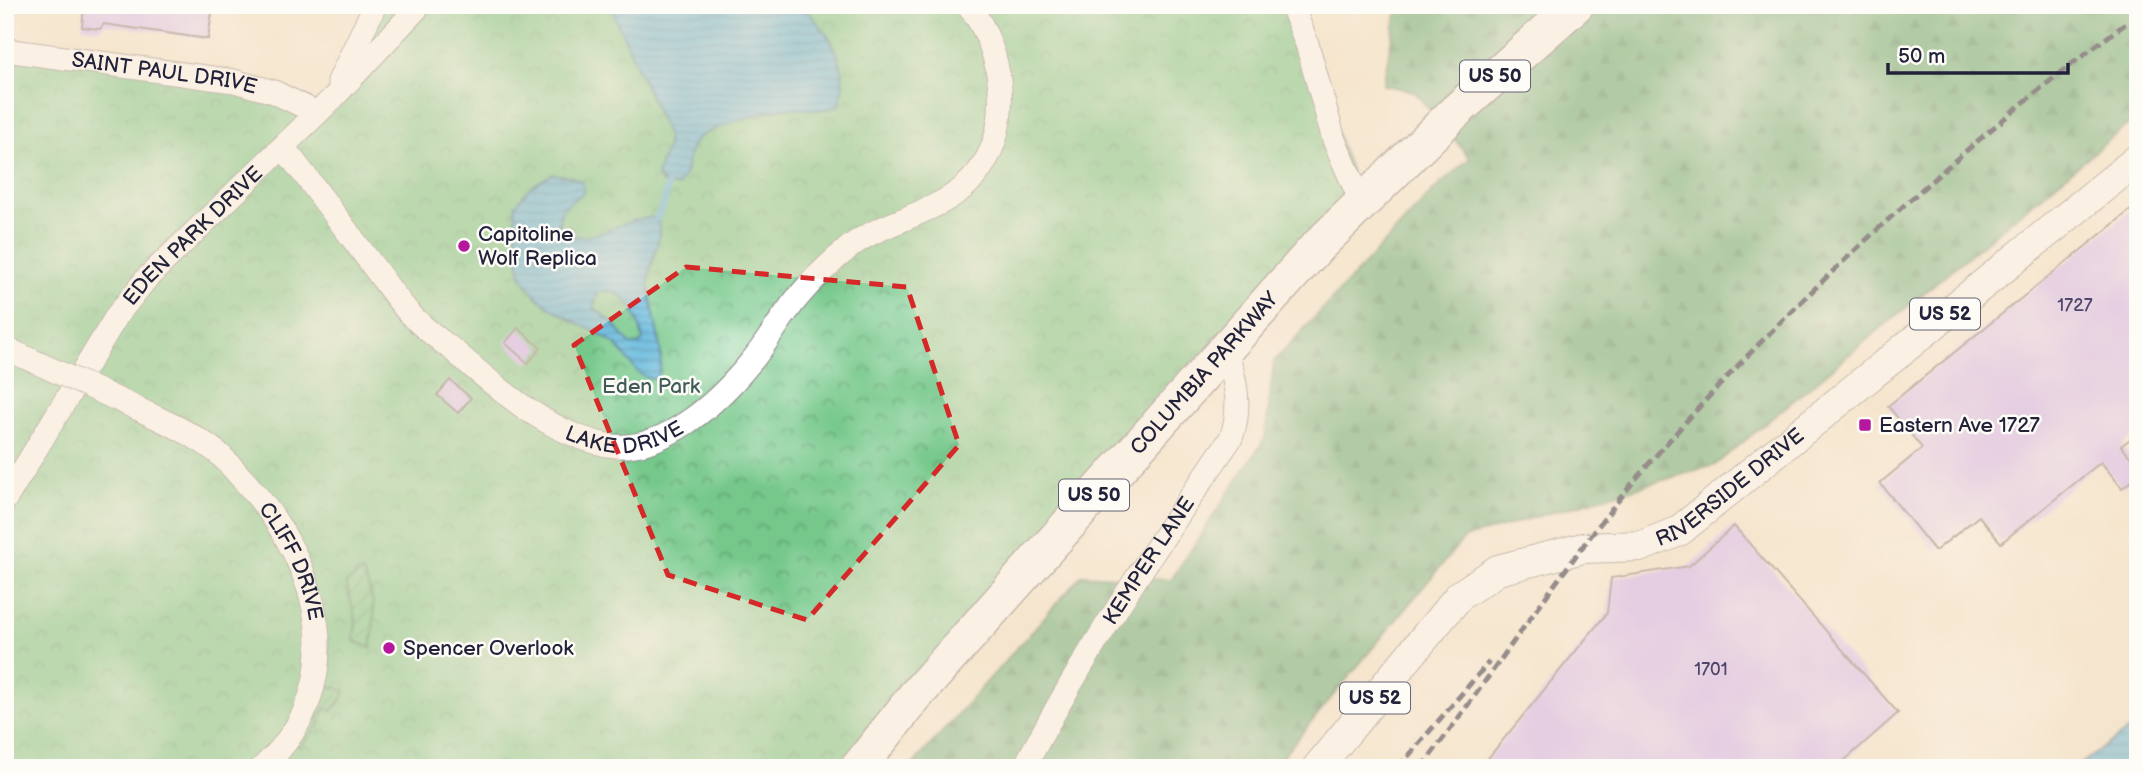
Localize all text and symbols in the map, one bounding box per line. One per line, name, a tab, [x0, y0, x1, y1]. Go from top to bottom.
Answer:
scale bar	[1888, 32, 2068, 76]
text: 50 m	[1898, 44, 1945, 69]
street label: SAINT PAUL DRIVE	[70, 47, 260, 99]
road number: US 50	[1460, 60, 1530, 92]
street label: EDEN PARK DRIVE	[118, 161, 267, 310]
place label: Capitoline Wolf Replica	[478, 222, 597, 271]
marker: Capitoline Wolf Replica	[456, 238, 472, 254]
street label: COLUMBIA PARKWAY	[1125, 286, 1284, 460]
house number: 1727	[2057, 295, 2093, 316]
road number: US 52	[1910, 298, 1980, 330]
park label: Eden Park	[602, 374, 701, 399]
place label: Eastern Ave 1727	[1879, 413, 2041, 438]
street label: LAKE DRIVE	[562, 415, 688, 459]
marker: Eastern Ave 1727	[1857, 417, 1873, 433]
street label: RIVERSIDE DRIVE	[1652, 423, 1809, 552]
road number: US 50	[1059, 480, 1129, 510]
street label: KEMPER LANE	[1098, 492, 1200, 629]
street label: CLIFF DRIVE	[254, 497, 328, 622]
place label: Spencer Overlook	[403, 636, 574, 661]
marker: Spencer Overlook	[381, 640, 397, 656]
house number: 1701	[1694, 659, 1728, 680]
road number: US 52	[1340, 682, 1410, 713]

